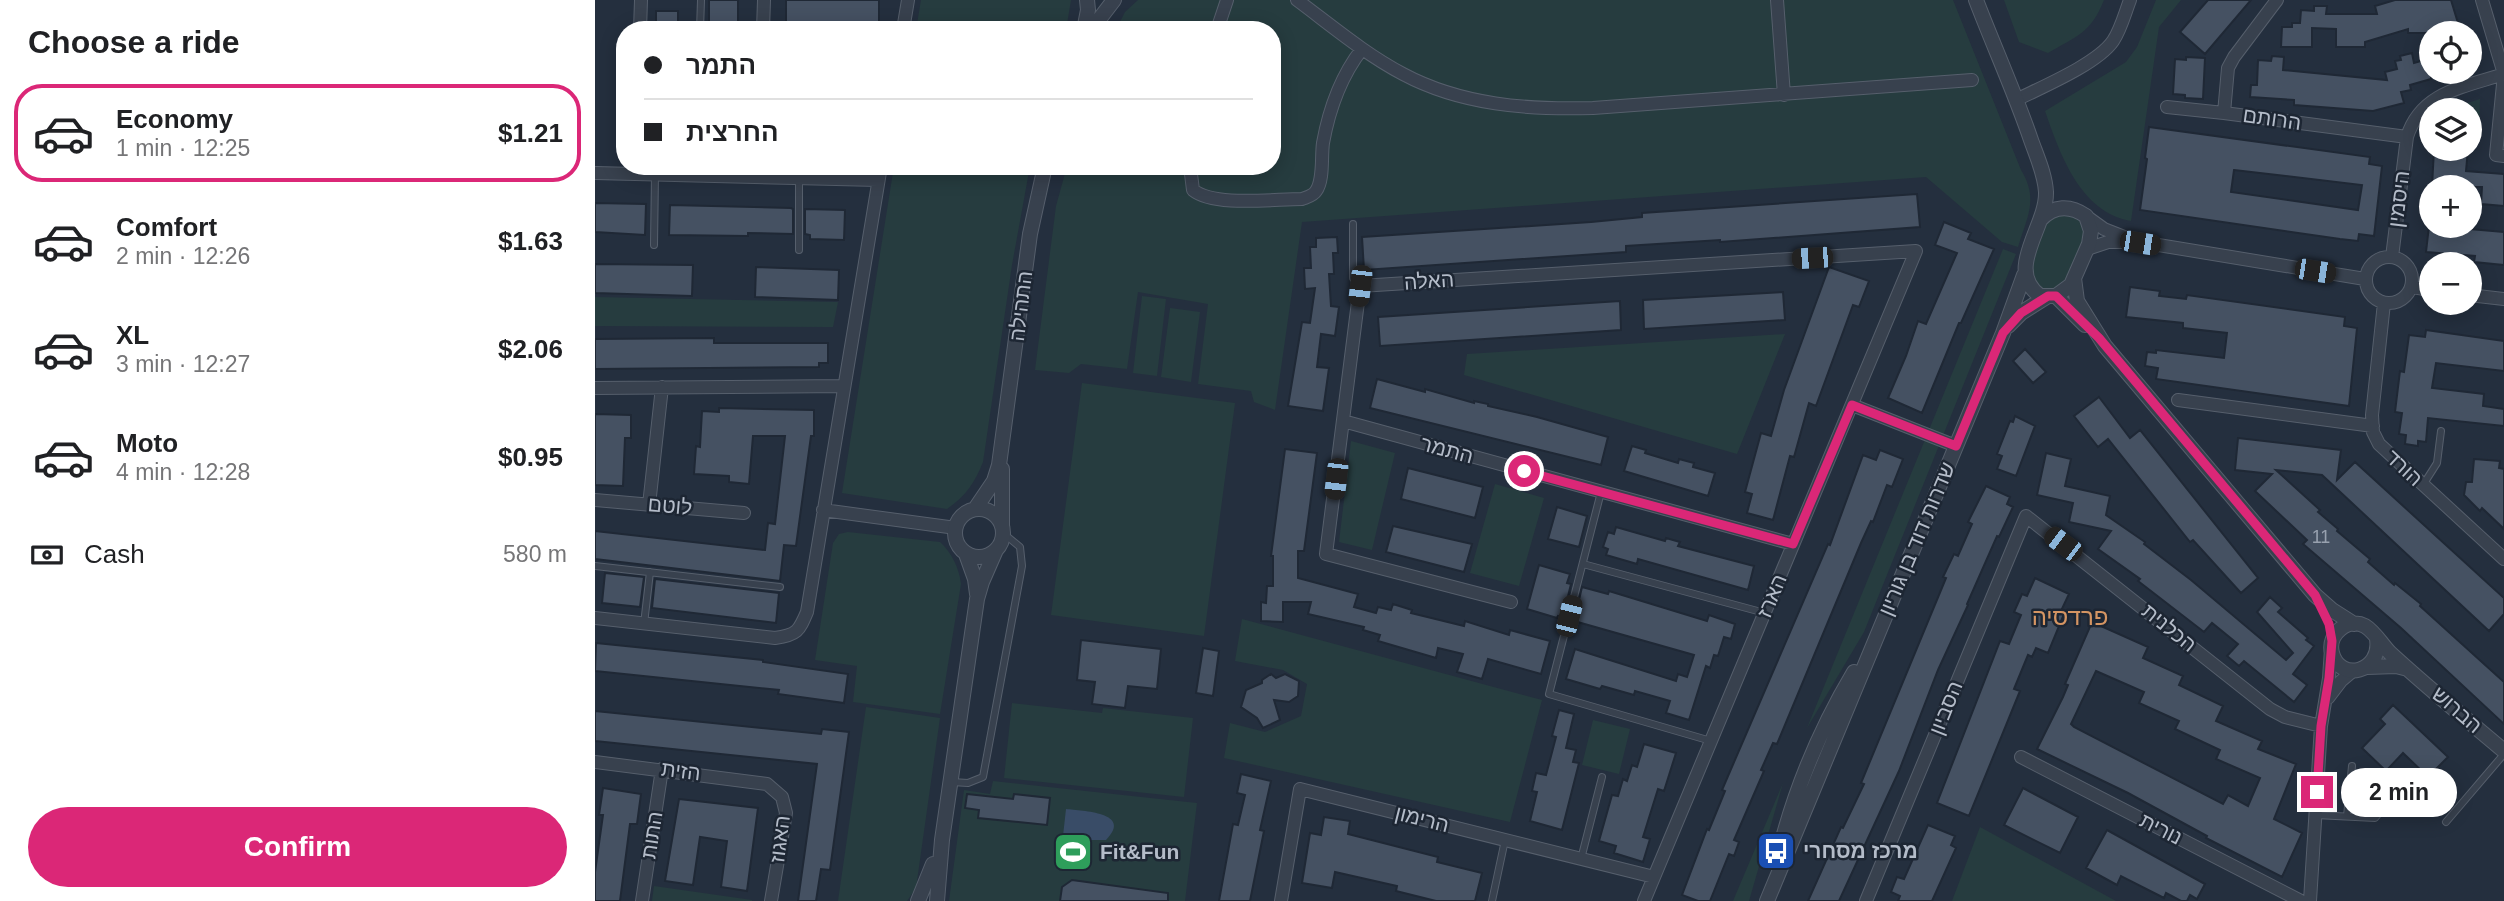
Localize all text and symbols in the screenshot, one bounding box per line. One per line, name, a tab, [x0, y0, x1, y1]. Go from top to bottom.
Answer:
map controls	[2419, 21, 2482, 315]
button: locate	[2419, 21, 2482, 84]
text: Choose a ride	[28, 24, 240, 60]
text: התמר	[686, 50, 756, 80]
button: layers	[2419, 98, 2482, 161]
icon: car	[32, 102, 95, 165]
street label: הרותם	[2241, 103, 2303, 134]
text: Economy	[116, 104, 233, 134]
text: החרצית	[686, 117, 779, 147]
text: $1.21	[498, 118, 563, 148]
text: 1 min · 12:25	[116, 135, 250, 161]
street label: היסמין	[2384, 169, 2413, 229]
button: +	[2419, 175, 2482, 238]
icon: car	[32, 210, 95, 273]
text: Comfort	[116, 212, 217, 242]
text: $1.63	[498, 226, 563, 256]
car	[2118, 229, 2163, 257]
text: 2 min · 12:26	[116, 243, 250, 269]
car	[1791, 246, 1834, 270]
button: −	[2419, 252, 2482, 315]
car	[2293, 257, 2338, 285]
car	[1348, 264, 1373, 308]
street label: האלה	[1403, 267, 1455, 294]
street label: התהילה	[1005, 269, 1036, 342]
icon: car	[32, 318, 95, 381]
text: XL	[116, 320, 149, 350]
text: $2.06	[498, 334, 563, 364]
text: 3 min · 12:27	[116, 351, 250, 377]
icon: car	[32, 426, 95, 489]
text: Moto	[116, 428, 178, 458]
street label: התמר	[1418, 431, 1476, 468]
text: $0.95	[498, 442, 563, 472]
street label: הורד	[2381, 445, 2427, 490]
route start	[1508, 455, 1540, 487]
car	[1324, 457, 1349, 501]
text: 4 min · 12:28	[116, 459, 250, 485]
street label: שדרות דוד בן גוריון	[1874, 459, 1959, 619]
street label: לוטם	[647, 492, 693, 519]
car	[2040, 523, 2087, 565]
house number: 11	[2312, 527, 2330, 547]
icon: cash	[28, 536, 66, 574]
text: Cash	[84, 539, 145, 569]
text: 580 m	[503, 541, 567, 567]
street label: הארז	[1752, 571, 1791, 621]
car	[1554, 593, 1585, 639]
street label: הכלנית	[2138, 599, 2201, 656]
district label: פרדסיה	[2032, 603, 2108, 630]
street label: הסביון	[1924, 678, 1967, 738]
street label: הברוש	[2428, 682, 2487, 737]
street label: הזית	[660, 757, 702, 784]
callout: 2 min	[2341, 768, 2457, 816]
route end	[2301, 776, 2333, 808]
text: 2 min	[2369, 779, 2429, 805]
street label: הרימון	[1393, 801, 1452, 836]
button: Confirm	[28, 807, 567, 887]
street label: נורית	[2136, 808, 2186, 849]
street label: התות	[636, 810, 667, 860]
street label: האגוז	[765, 814, 794, 864]
bus stop icon: מרכז מסחרי	[1755, 830, 1797, 872]
sports icon: Fit&Fun	[1052, 831, 1094, 873]
place label: מרכז מסחרי	[1803, 839, 1918, 862]
place label: Fit&Fun	[1100, 840, 1179, 863]

